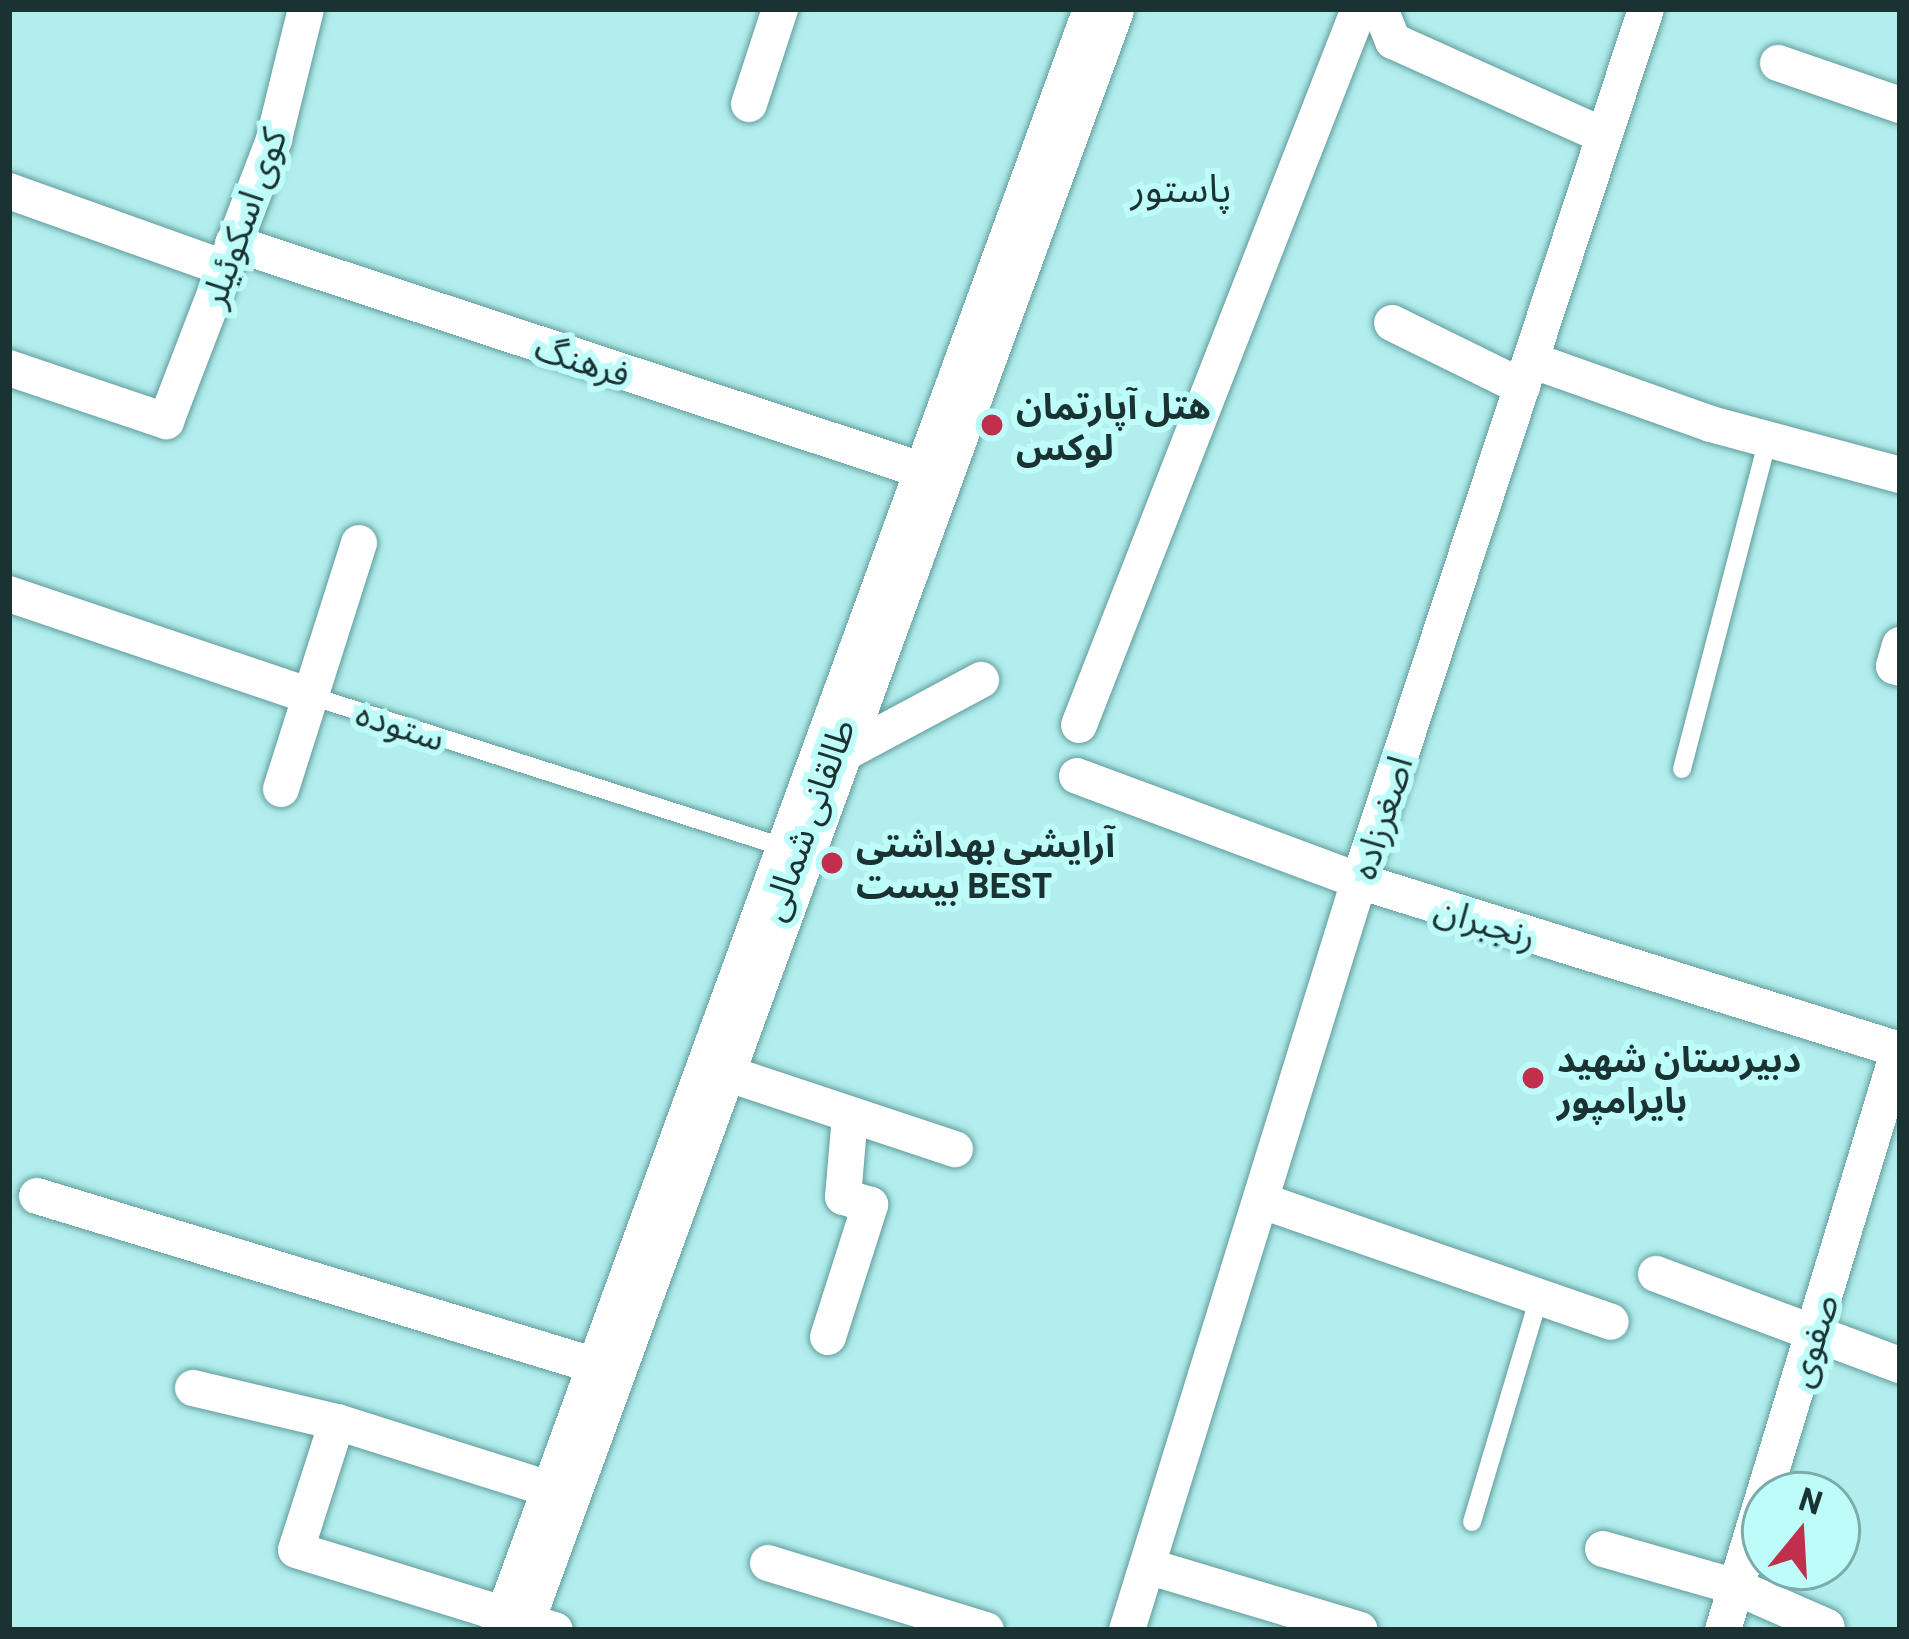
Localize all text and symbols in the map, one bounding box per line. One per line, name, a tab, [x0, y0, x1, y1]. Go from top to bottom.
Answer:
street label: کوی اسکوئیلر	[190, 122, 294, 312]
district label: پاستور	[1131, 164, 1231, 210]
street label: فرهنگ	[530, 323, 636, 395]
place label: هتل آپارتمان لوکس	[1016, 382, 1211, 467]
marker: هتل آپارتمان لوکس	[979, 412, 1005, 438]
street label: ستوده	[351, 689, 451, 759]
street label: طالقانی شمالی	[750, 712, 862, 926]
street label: اصغرزاده	[1340, 750, 1420, 884]
place label: آرایشی بهداشتی بیست BEST	[856, 820, 1115, 905]
marker: آرایشی بهداشتی بیست BEST	[819, 850, 845, 876]
street label: رنجبران	[1430, 885, 1542, 957]
place label: دبیرستان شهید بایرامپور	[1557, 1035, 1801, 1120]
marker: دبیرستان شهید بایرامپور	[1520, 1065, 1546, 1091]
street label: صفوی	[1777, 1288, 1845, 1392]
north arrow	[1741, 1471, 1861, 1591]
text: N	[1795, 1477, 1828, 1522]

